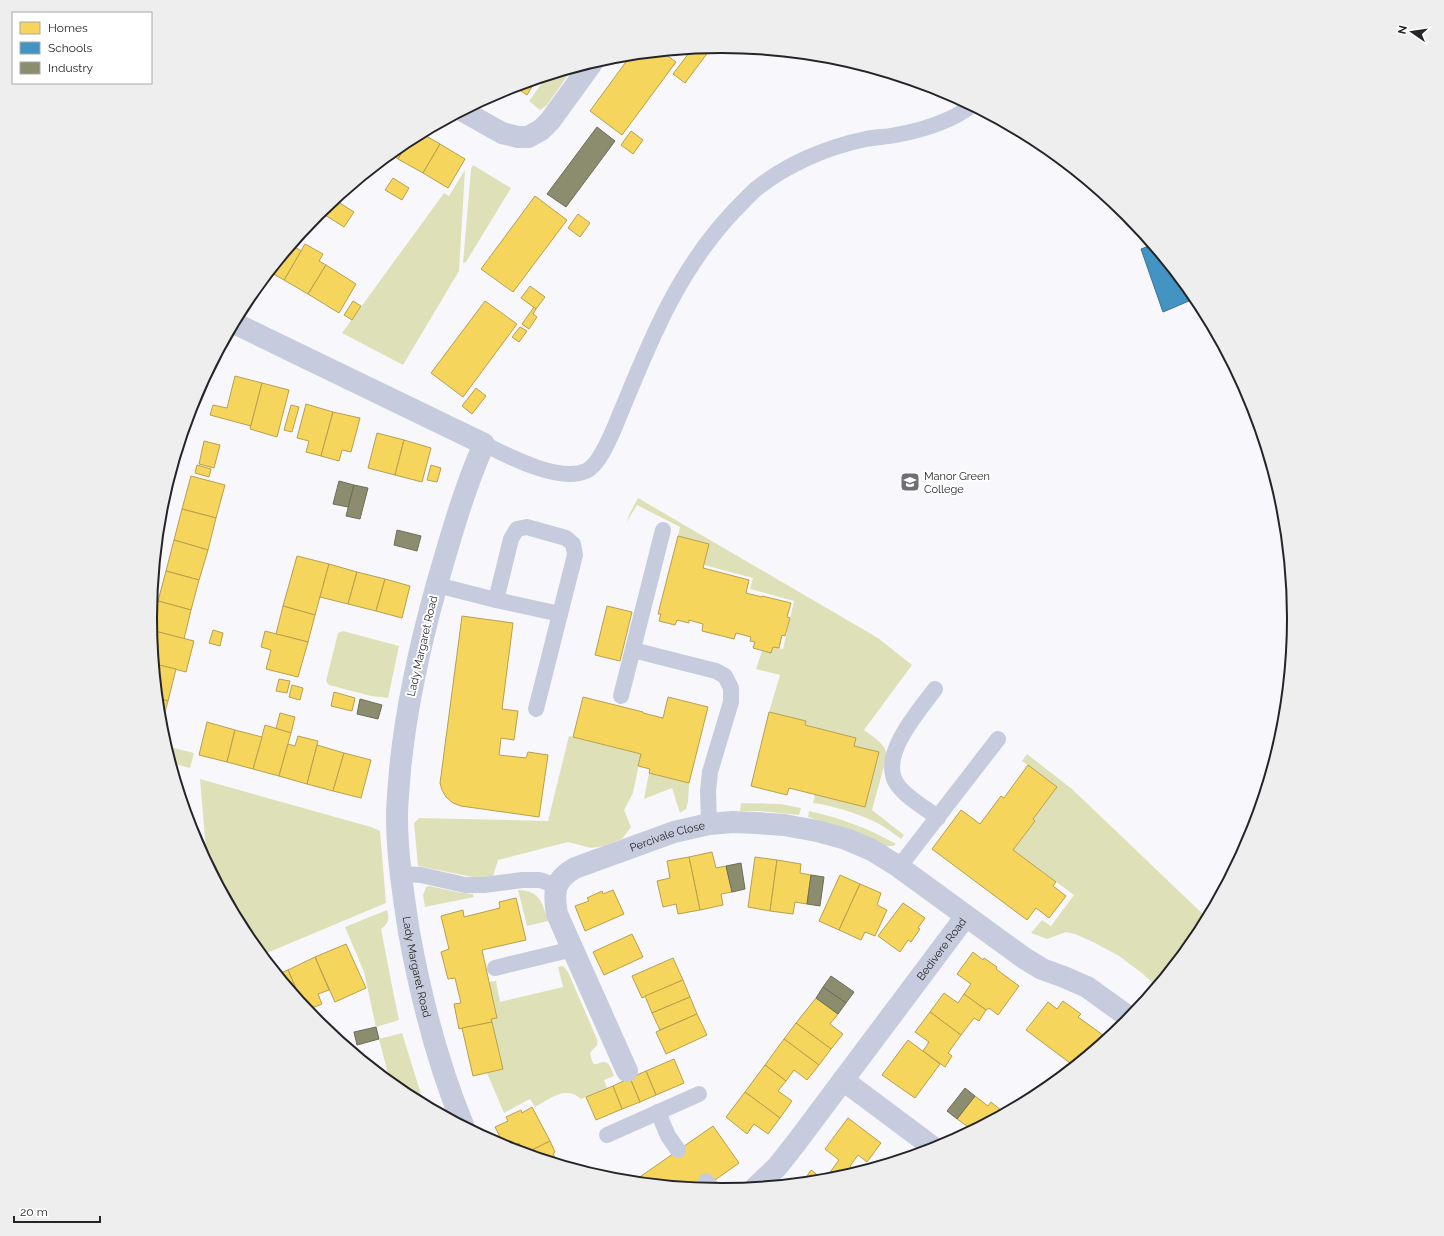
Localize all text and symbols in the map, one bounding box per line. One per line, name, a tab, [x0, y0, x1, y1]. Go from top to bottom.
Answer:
legend	[12, 12, 152, 84]
north arrow	[1392, 12, 1432, 52]
text: Homes	[48, 21, 88, 35]
text: N	[1395, 24, 1410, 35]
text: Schools	[48, 41, 92, 55]
text: Industry	[48, 61, 94, 75]
place label: Manor Green College	[924, 470, 990, 496]
school or university icon: Manor Green College	[899, 471, 921, 493]
street label: Lady Margaret Road	[405, 594, 440, 698]
street label: Percivale Close	[628, 819, 707, 855]
street label: Lady Margaret Road	[400, 915, 433, 1019]
street label: Bedivere Road	[914, 915, 969, 983]
scale bar	[14, 1198, 100, 1224]
text: 20 m	[20, 1205, 48, 1219]

